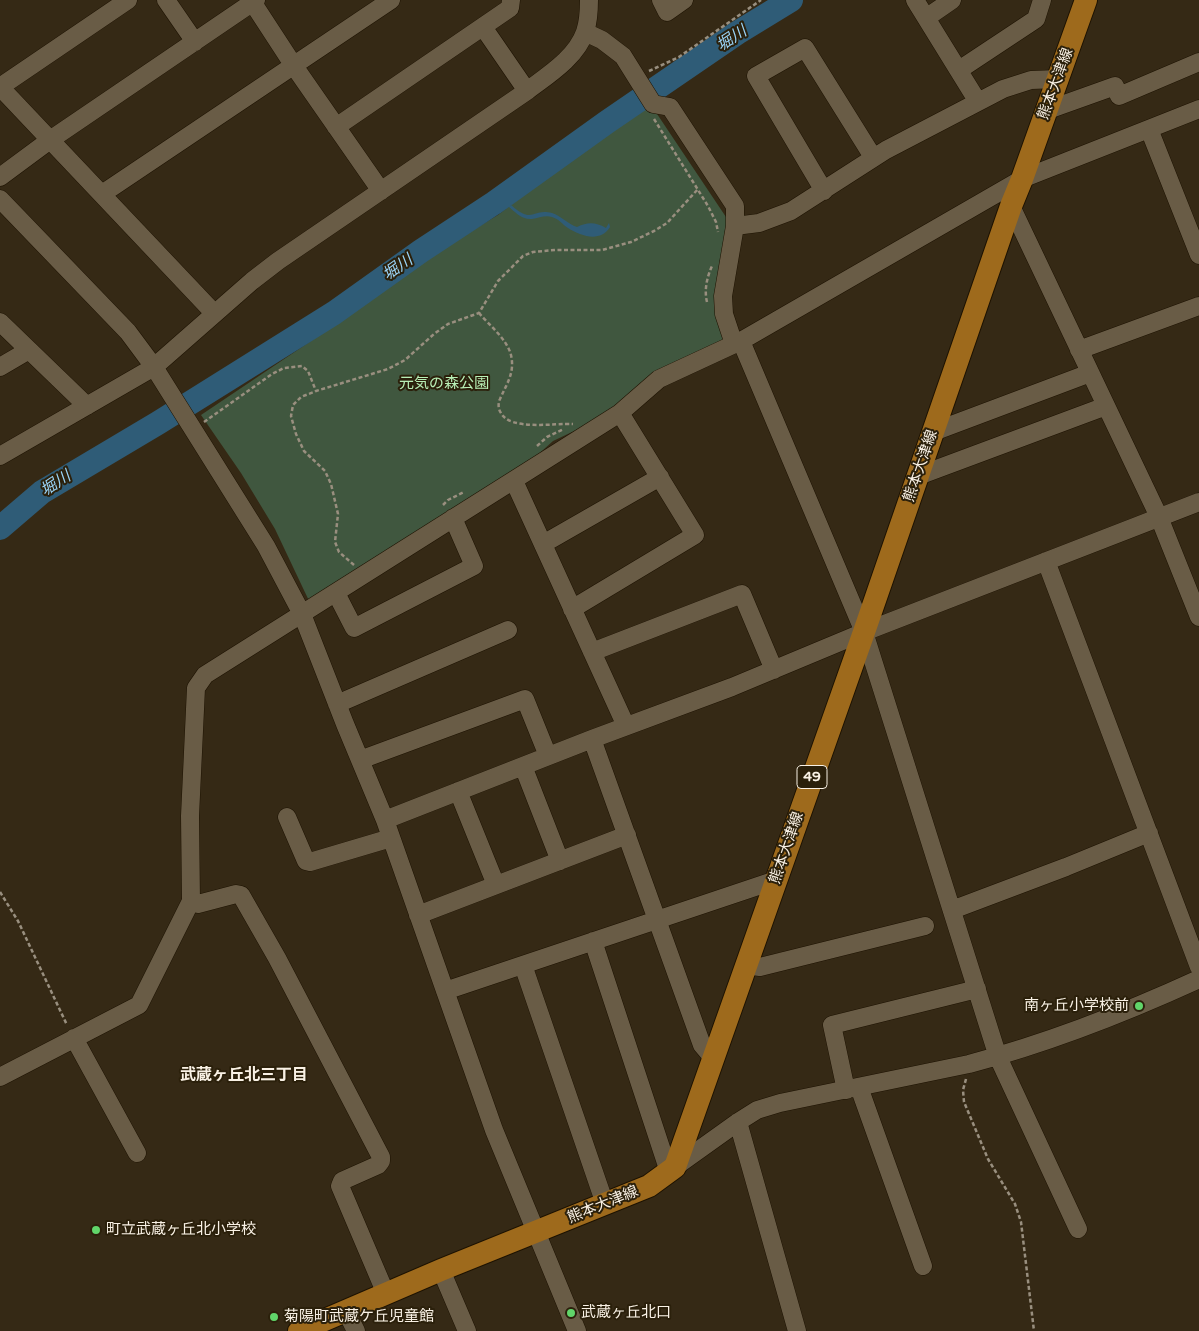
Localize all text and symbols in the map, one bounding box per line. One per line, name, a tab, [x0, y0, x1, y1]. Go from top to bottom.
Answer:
water label: 堀川	[713, 22, 751, 56]
street label: 熊本大津線	[1035, 46, 1077, 122]
water label: 堀川	[379, 251, 417, 285]
park label: 元気の森公園	[399, 375, 489, 393]
street label: 熊本大津線	[900, 428, 942, 504]
water label: 堀川	[37, 467, 75, 501]
road number: 49	[797, 766, 827, 789]
street label: 熊本大津線	[766, 810, 808, 886]
place label: 南ヶ丘小学校前	[1024, 997, 1129, 1015]
marker: 南ヶ丘小学校前	[1133, 1000, 1145, 1012]
district label: 武蔵ヶ丘北三丁目	[180, 1066, 308, 1086]
street label: 熊本大津線	[565, 1183, 641, 1227]
place label: 町立武蔵ヶ丘北小学校	[106, 1221, 256, 1239]
marker: 町立武蔵ヶ丘北小学校	[90, 1224, 102, 1236]
place label: 武蔵ヶ丘北口	[581, 1304, 671, 1322]
marker: 武蔵ヶ丘北口	[565, 1307, 577, 1319]
place label: 菊陽町武蔵ケ丘児童館	[284, 1308, 434, 1326]
marker: 菊陽町武蔵ケ丘児童館	[268, 1311, 280, 1323]

